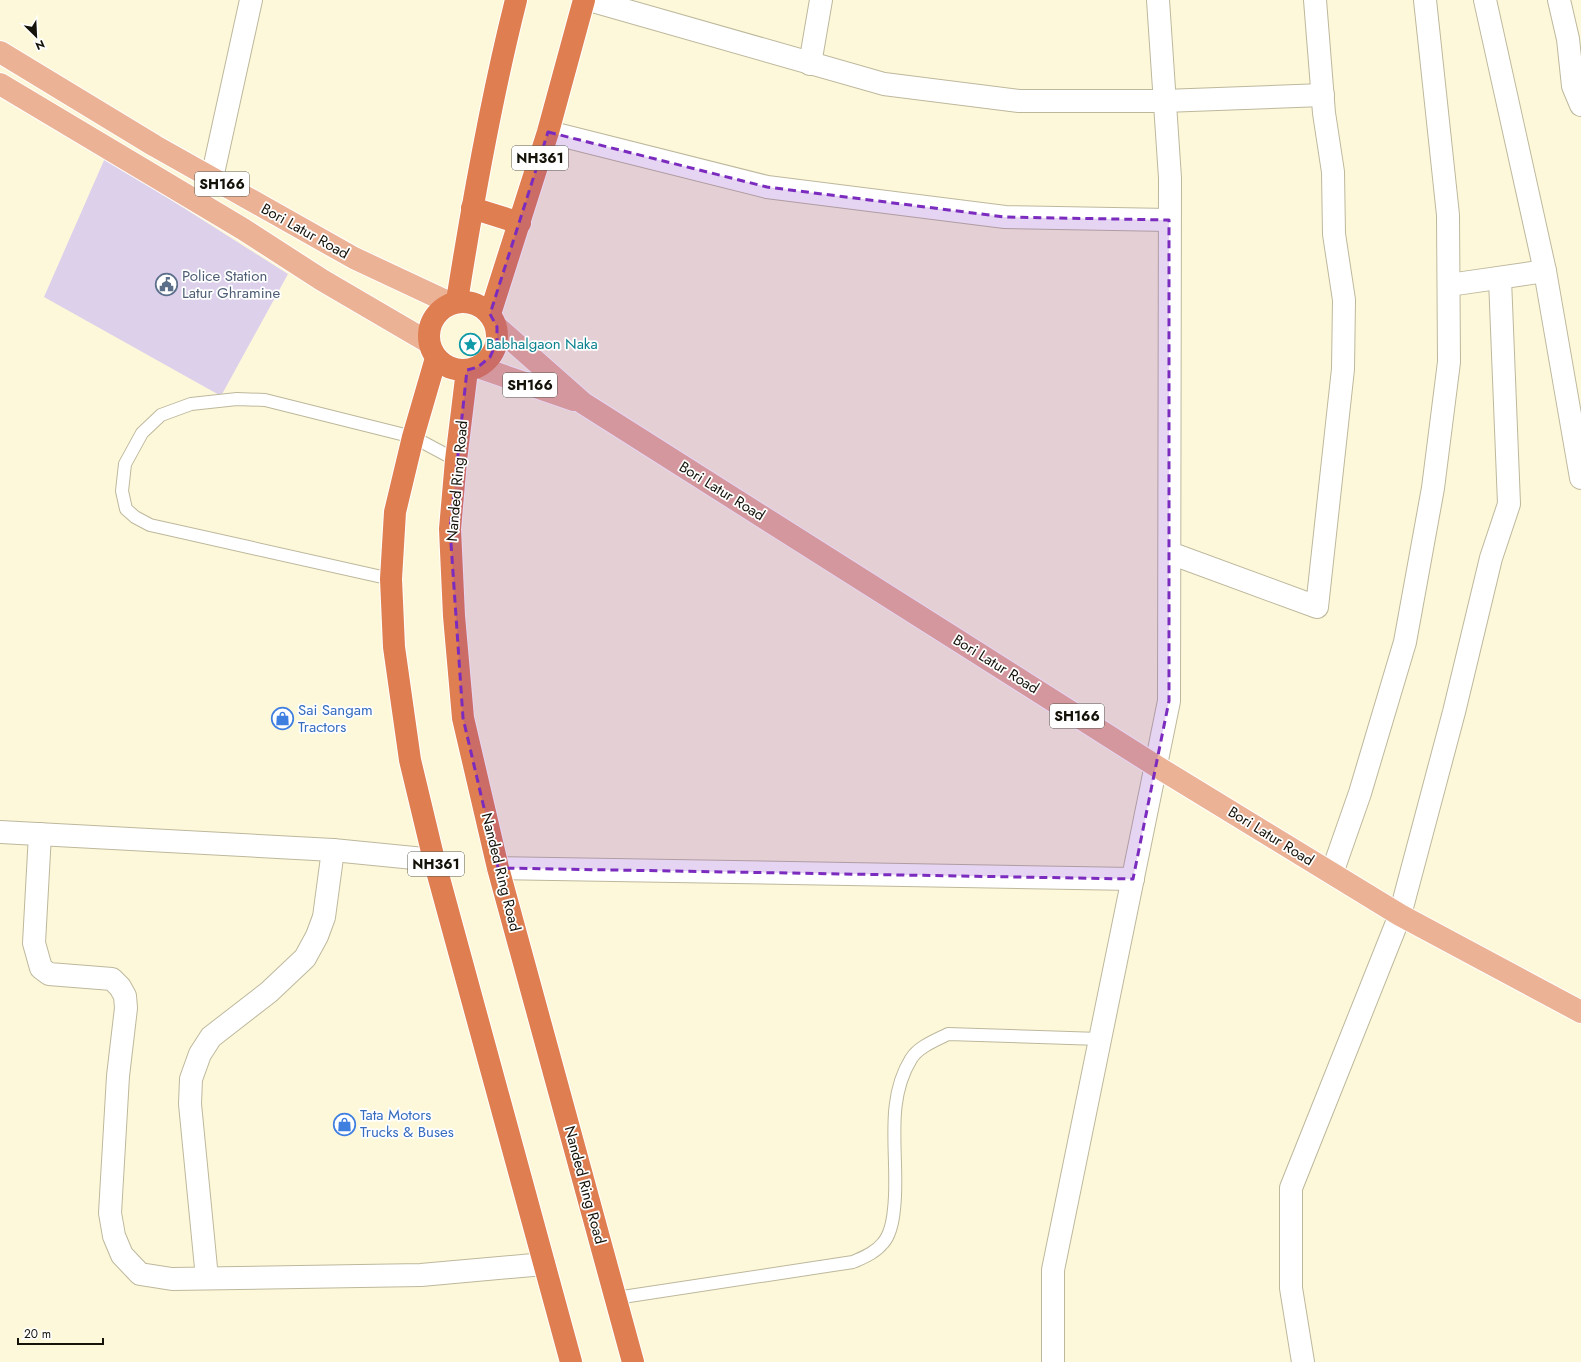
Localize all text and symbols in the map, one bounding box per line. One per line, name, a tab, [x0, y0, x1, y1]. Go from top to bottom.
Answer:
north arrow	[16, 16, 56, 56]
text: N	[33, 36, 47, 54]
road number: NH361	[512, 146, 568, 170]
road number: SH166	[195, 172, 249, 196]
street label: Bori Latur Road	[257, 198, 353, 264]
place label: Police Station Latur Ghramine	[182, 265, 280, 304]
public building icon: Police Station Latur Ghramine	[153, 272, 179, 298]
place icon: Babhalgaon Naka	[458, 331, 484, 357]
place label: Babhalgaon Naka	[486, 333, 598, 355]
road number: SH166	[503, 373, 557, 397]
street label: Nanded Ring Road	[441, 419, 473, 543]
street label: Bori Latur Road	[675, 456, 769, 526]
street label: Bori Latur Road	[949, 629, 1043, 699]
place label: Sai Sangam Tractors	[298, 699, 373, 738]
road number: SH166	[1050, 704, 1104, 728]
shop icon: Sai Sangam Tractors	[270, 706, 296, 732]
street label: Bori Latur Road	[1224, 801, 1318, 871]
street label: Nanded Ring Road	[476, 810, 526, 934]
road number: NH361	[408, 852, 464, 876]
place label: Tata Motors Trucks & Buses	[360, 1104, 454, 1143]
shop icon: Tata Motors Trucks & Buses	[332, 1111, 358, 1137]
street label: Nanded Ring Road	[559, 1123, 611, 1247]
scale bar	[18, 1320, 103, 1346]
text: 20 m	[24, 1325, 51, 1343]

